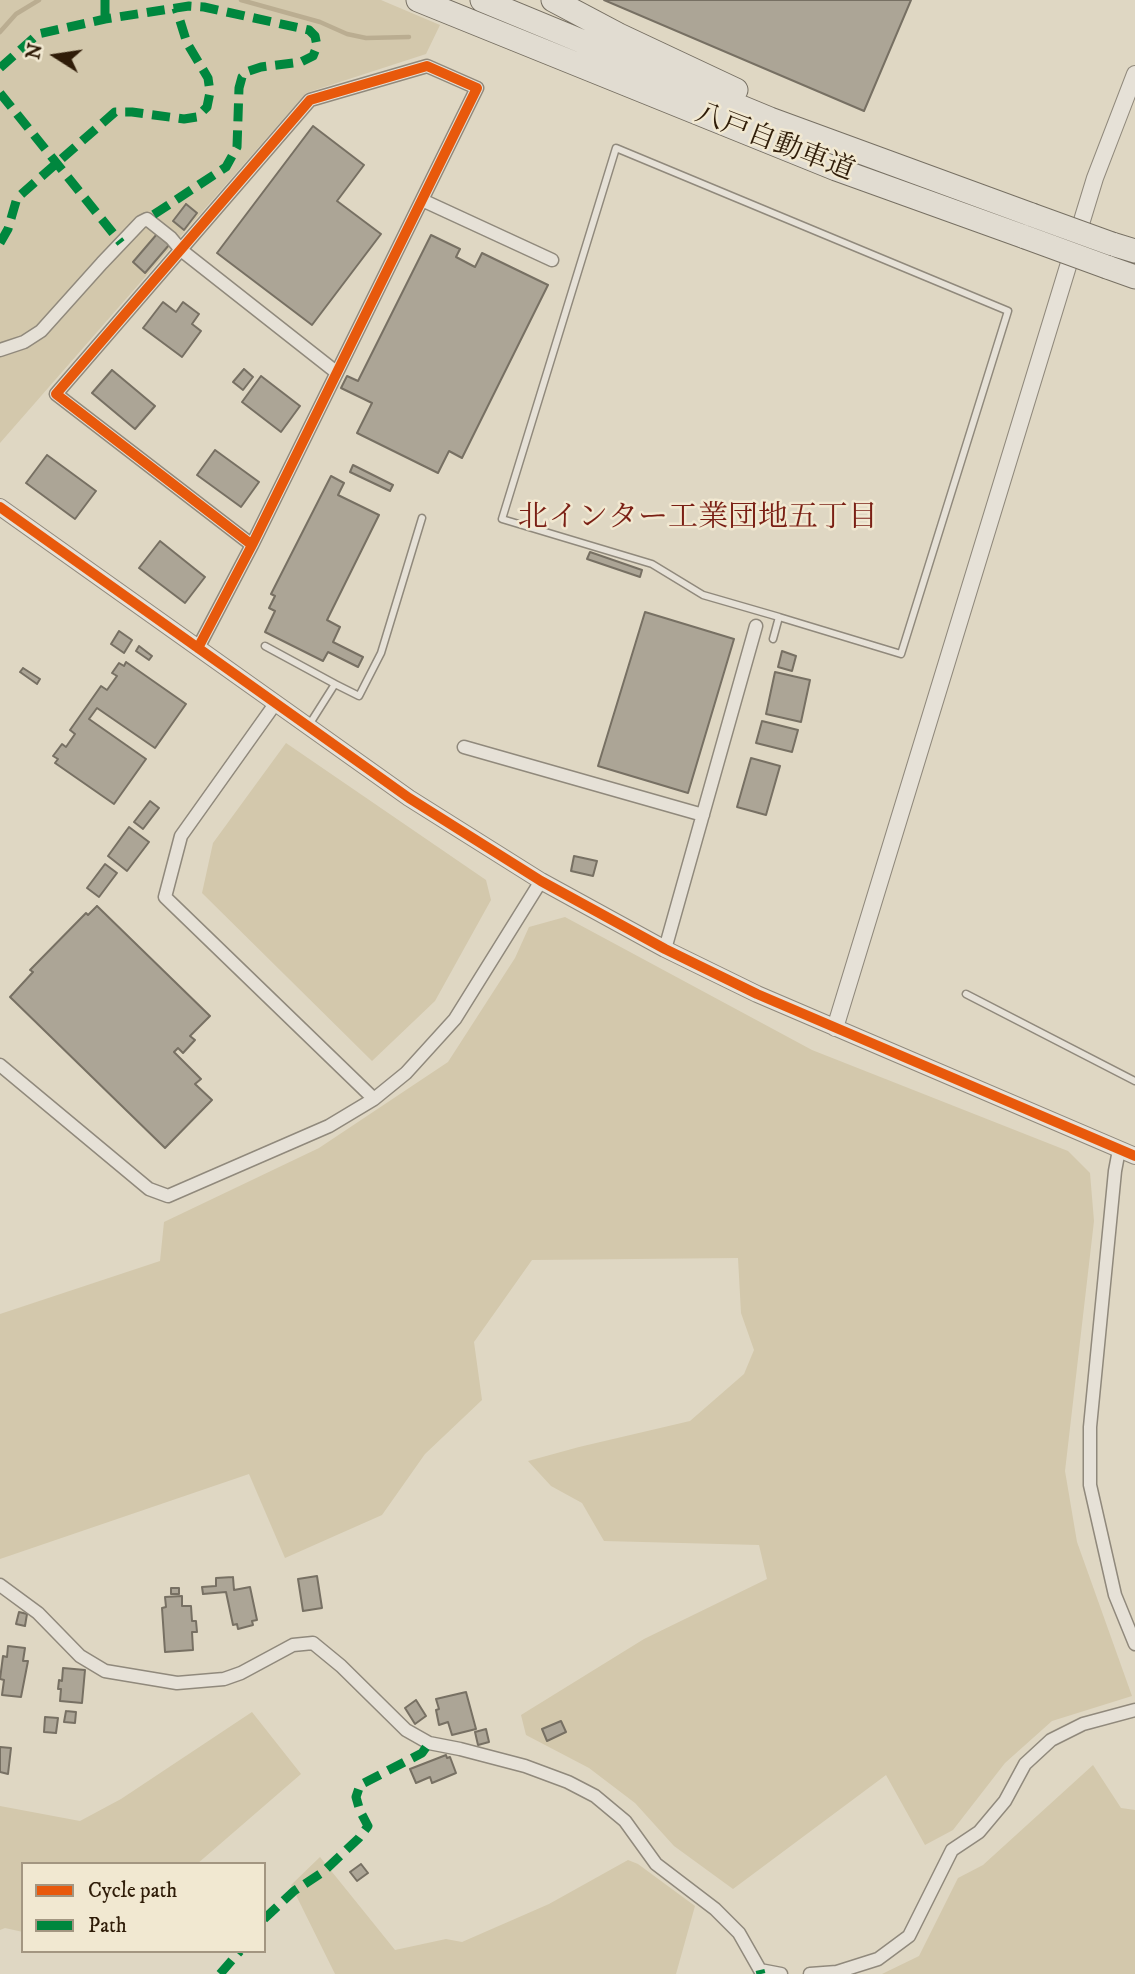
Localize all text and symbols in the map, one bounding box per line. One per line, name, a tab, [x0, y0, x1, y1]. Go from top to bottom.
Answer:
north arrow	[21, 21, 91, 91]
text: N	[22, 42, 48, 62]
street label: 八戸自動車道	[690, 98, 858, 190]
district label: 北インター工業団地五丁目	[518, 502, 878, 538]
legend	[21, 1862, 266, 1953]
text: Cycle path	[88, 1878, 177, 1904]
text: Path	[88, 1913, 127, 1939]

